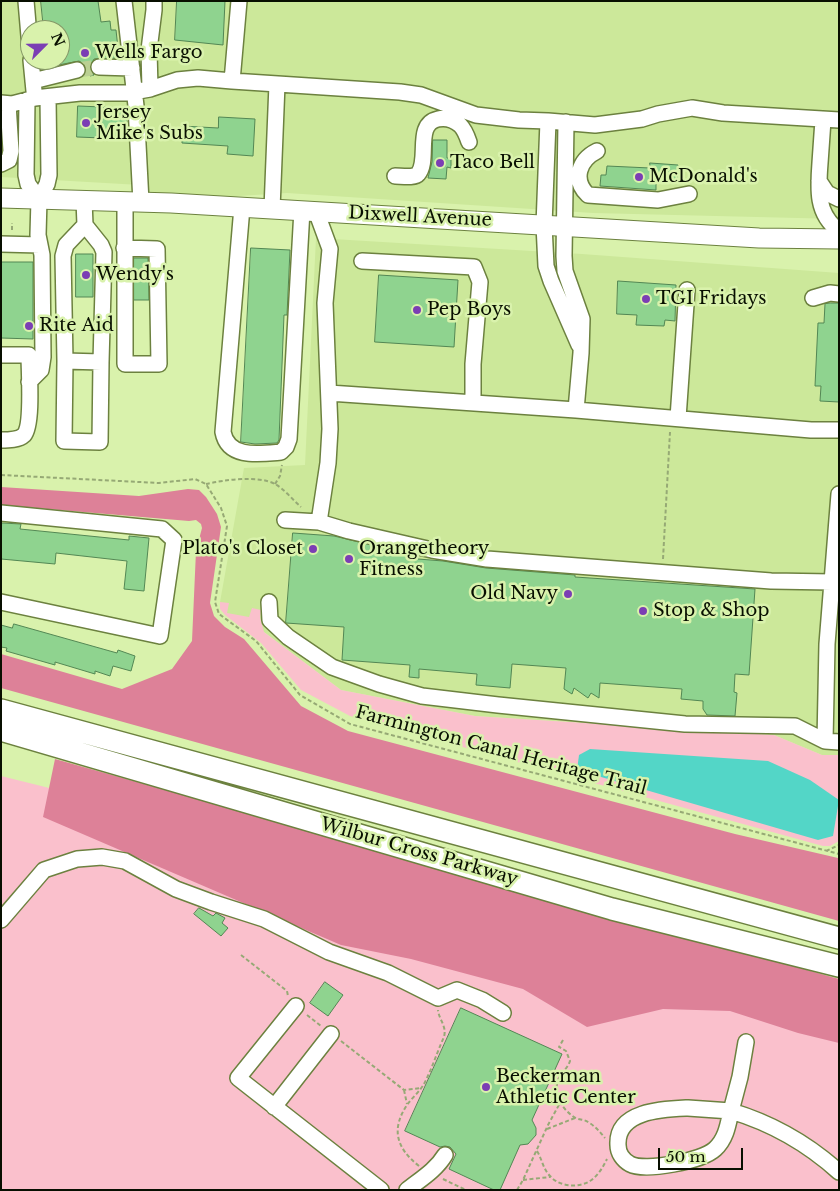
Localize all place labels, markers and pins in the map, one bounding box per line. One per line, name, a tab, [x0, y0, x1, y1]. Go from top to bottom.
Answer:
place label: Wells Fargo	[95, 42, 203, 64]
marker: Wells Fargo	[79, 47, 91, 59]
place label: Jersey Mike's Subs	[96, 102, 203, 144]
marker: Jersey Mike's Subs	[80, 117, 92, 129]
place label: Taco Bell	[450, 152, 535, 174]
marker: Taco Bell	[434, 157, 446, 169]
place label: McDonald's	[649, 166, 758, 188]
marker: McDonald's	[633, 171, 645, 183]
place label: Wendy's	[96, 264, 174, 286]
marker: Wendy's	[80, 269, 92, 281]
place label: TGI Fridays	[656, 288, 766, 310]
marker: TGI Fridays	[640, 293, 652, 305]
place label: Pep Boys	[427, 299, 511, 321]
marker: Pep Boys	[411, 304, 423, 316]
place label: Rite Aid	[39, 315, 114, 337]
marker: Rite Aid	[23, 320, 35, 332]
place label: Plato's Closet	[182, 538, 303, 560]
place label: Orangetheory Fitness	[359, 538, 489, 580]
marker: Plato's Closet	[307, 543, 319, 555]
marker: Orangetheory Fitness	[343, 553, 355, 565]
place label: Old Navy	[470, 583, 558, 605]
marker: Old Navy	[562, 588, 574, 600]
place label: Stop & Shop	[653, 600, 769, 622]
marker: Stop & Shop	[637, 605, 649, 617]
place label: Beckerman Athletic Center	[496, 1066, 636, 1108]
marker: Beckerman Athletic Center	[480, 1081, 492, 1093]

